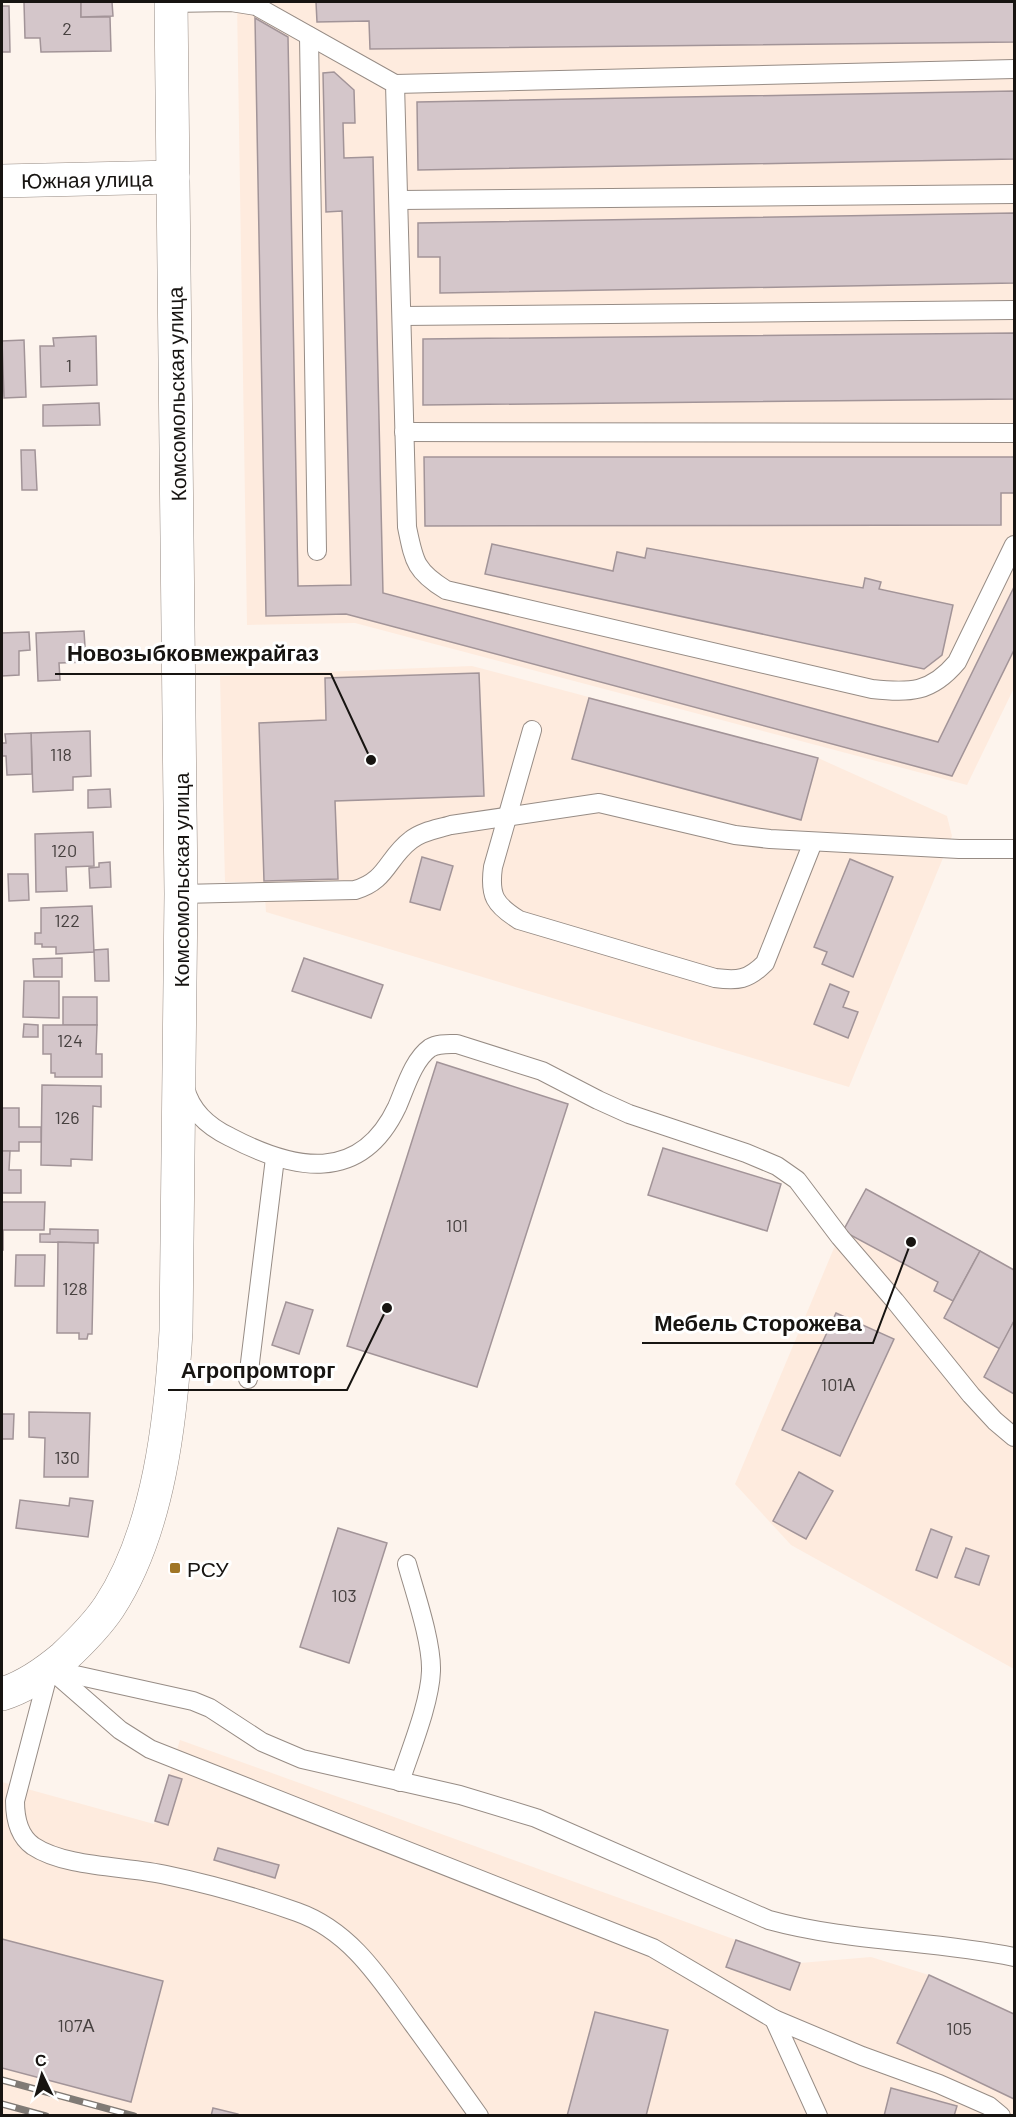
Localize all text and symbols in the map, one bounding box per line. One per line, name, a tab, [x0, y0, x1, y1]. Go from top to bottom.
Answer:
house number: 2	[62, 17, 72, 39]
street label: Южная улица	[21, 165, 153, 193]
street label: Комсомольская улица	[162, 286, 190, 502]
house number: 1	[66, 354, 72, 376]
callout: Новозыбковмежрайгаз	[55, 634, 331, 674]
text: Новозыбковмежрайгаз	[67, 639, 319, 666]
house number: 118	[50, 743, 72, 765]
street label: Комсомольская улица	[168, 772, 193, 987]
house number: 120	[51, 839, 77, 861]
house number: 122	[54, 909, 80, 931]
house number: 124	[57, 1029, 83, 1051]
house number: 126	[54, 1106, 80, 1128]
house number: 101	[446, 1214, 468, 1236]
house number: 128	[62, 1277, 88, 1299]
callout: Мебель Сторожева	[642, 1303, 873, 1343]
text: Мебель Сторожева	[654, 1309, 862, 1336]
callout: Агропромторг	[168, 1350, 347, 1390]
text: Агропромторг	[181, 1356, 335, 1383]
house number: 101А	[821, 1373, 855, 1395]
house number: 130	[54, 1446, 80, 1468]
place label: РСУ	[187, 1556, 229, 1581]
marker: РСУ	[168, 1561, 182, 1575]
house number: 103	[331, 1584, 357, 1606]
house number: 107А	[58, 2014, 95, 2036]
house number: 105	[946, 2017, 972, 2039]
north arrow	[12, 2045, 72, 2105]
text: С	[34, 2050, 48, 2070]

